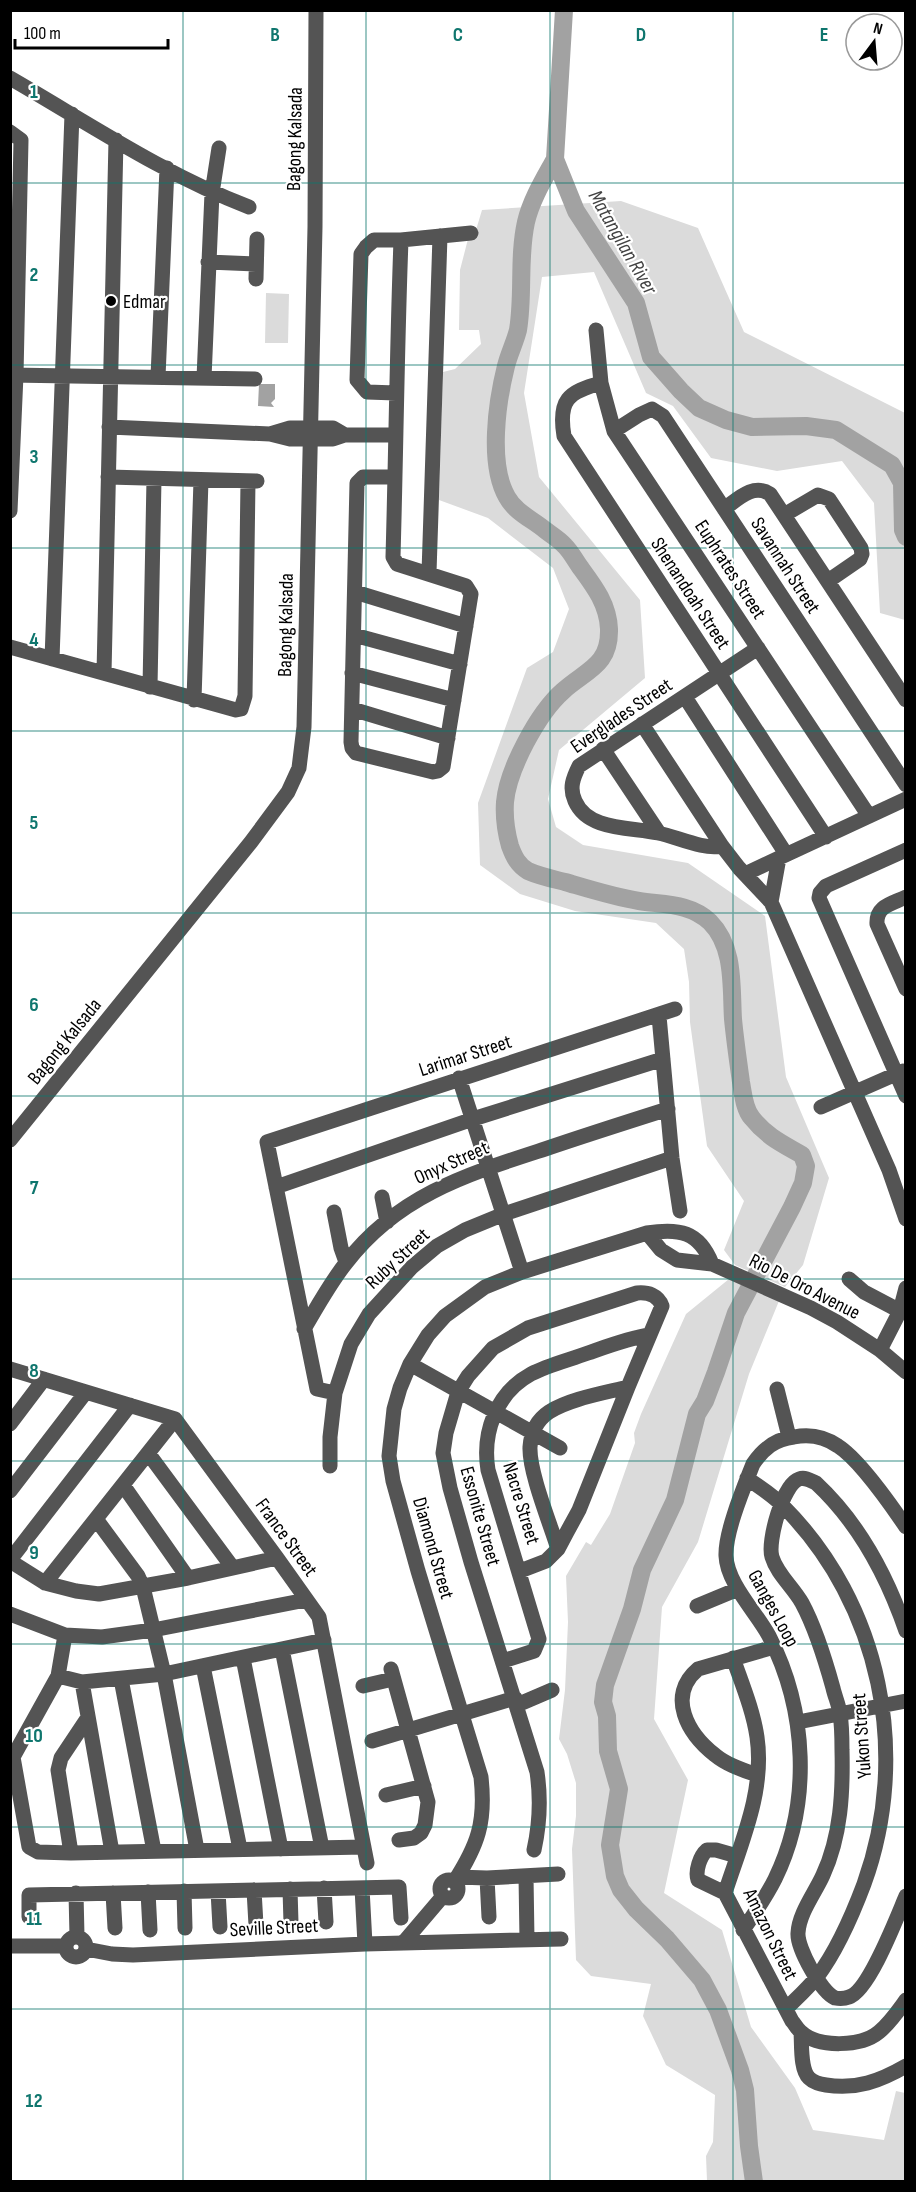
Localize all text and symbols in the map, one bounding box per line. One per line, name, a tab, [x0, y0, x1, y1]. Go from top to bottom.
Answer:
scale bar	[15, 12, 168, 50]
north arrow	[844, 12, 904, 72]
text: N	[871, 19, 884, 39]
text: 100 m	[24, 23, 61, 44]
text: B	[270, 23, 280, 47]
text: C	[453, 23, 463, 47]
text: D	[636, 23, 646, 47]
text: E	[820, 23, 828, 47]
text: 1	[30, 80, 38, 104]
street label: Bagong Kalsada	[282, 87, 308, 191]
water label: Matangilan River	[583, 186, 663, 300]
text: 2	[30, 263, 38, 287]
place label: Edmar	[123, 290, 166, 314]
marker: Edmar	[104, 294, 118, 308]
text: 3	[30, 445, 39, 469]
street label: Savannah Street	[745, 513, 825, 618]
street label: Euphrates Street	[689, 516, 771, 624]
street label: Shenandoah Street	[645, 533, 735, 654]
street label: Bagong Kalsada	[273, 573, 299, 677]
text: 4	[29, 628, 39, 652]
street label: Everglades Street	[566, 673, 677, 759]
text: 5	[30, 811, 39, 835]
text: 6	[29, 993, 39, 1017]
street label: Bagong Kalsada	[23, 994, 107, 1090]
street label: Larimar Street	[416, 1030, 515, 1082]
street label: Onyx Street	[410, 1136, 492, 1190]
text: 7	[30, 1176, 39, 1200]
street label: Ruby Street	[361, 1223, 435, 1294]
street label: Rio De Oro Avenue	[745, 1249, 864, 1325]
text: 8	[29, 1359, 39, 1383]
street label: Nacre Street	[497, 1459, 545, 1547]
street label: Essonite Street	[454, 1464, 506, 1569]
street label: France Street	[250, 1494, 323, 1581]
street label: Diamond Street	[407, 1495, 459, 1602]
text: 9	[29, 1541, 39, 1565]
street label: Ganges Loop	[742, 1566, 804, 1651]
street label: Yukon Street	[847, 1692, 877, 1779]
text: 10	[25, 1724, 43, 1748]
street label: Amazon Street	[737, 1884, 803, 1984]
text: 11	[26, 1907, 42, 1931]
street label: Seville Street	[229, 1914, 319, 1942]
text: 12	[26, 2089, 42, 2113]

